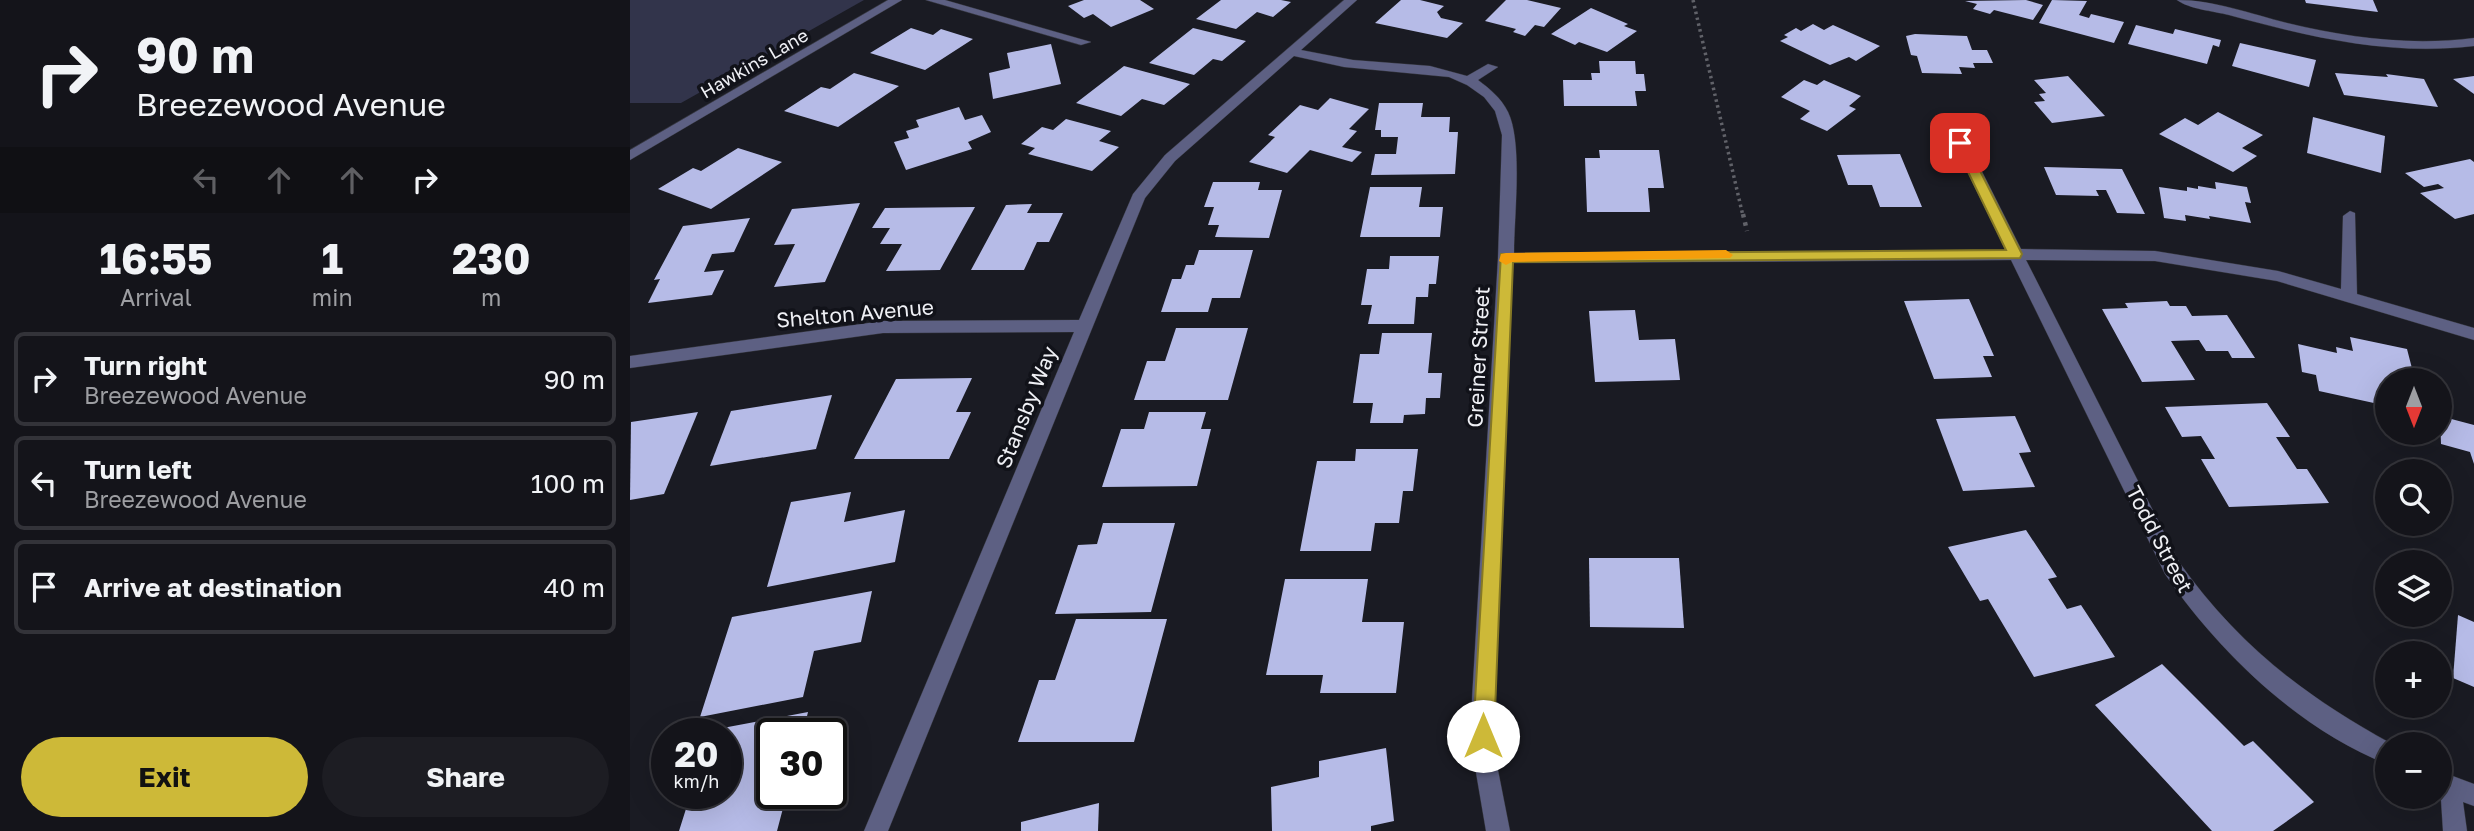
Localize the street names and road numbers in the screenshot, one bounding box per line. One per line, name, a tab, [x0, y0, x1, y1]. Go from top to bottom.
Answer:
street label: Hawkins Lane	[696, 23, 812, 103]
street label: Greiner Street	[1461, 286, 1495, 428]
street label: Shelton Avenue	[775, 293, 935, 333]
street label: Stansby Way	[990, 342, 1062, 472]
street label: Todd Street	[2121, 481, 2199, 597]

